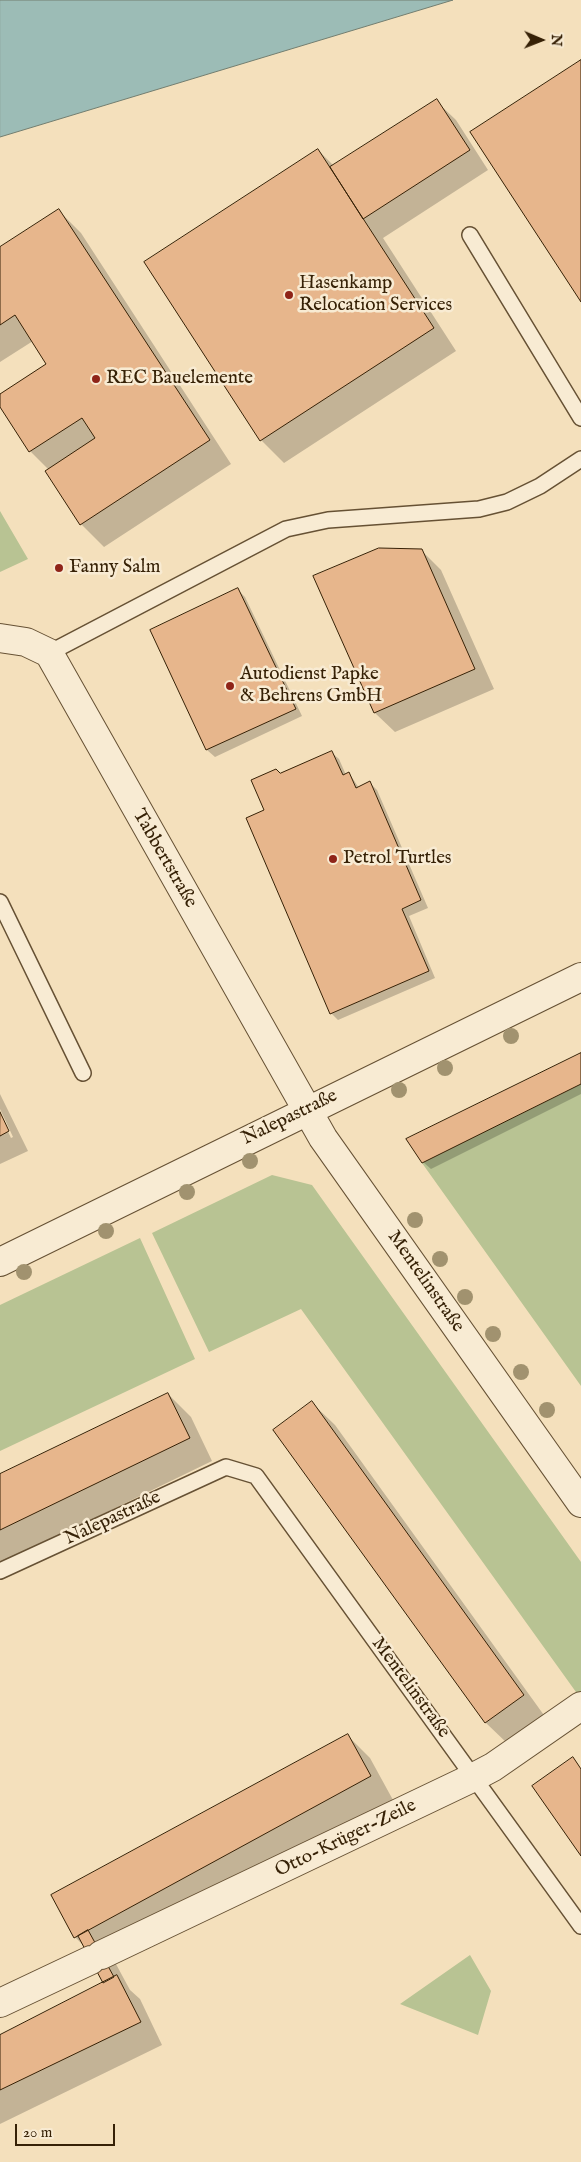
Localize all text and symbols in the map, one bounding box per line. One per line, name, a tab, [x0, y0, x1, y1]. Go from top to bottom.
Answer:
north arrow	[516, 15, 566, 65]
text: N	[547, 34, 565, 46]
place label: Hasenkamp Relocation Services	[299, 273, 452, 317]
marker: Hasenkamp Relocation Services	[283, 289, 295, 301]
place label: REC Bauelemente	[106, 368, 253, 390]
marker: REC Bauelemente	[90, 373, 102, 385]
place label: Fanny Salm	[69, 557, 160, 579]
marker: Fanny Salm	[53, 562, 65, 574]
place label: Autodienst Papke & Behrens GmbH	[240, 664, 382, 708]
marker: Autodienst Papke & Behrens GmbH	[224, 680, 236, 692]
street label: Tabbertstraße	[127, 806, 201, 912]
place label: Petrol Turtles	[343, 848, 452, 870]
marker: Petrol Turtles	[327, 853, 339, 865]
street label: Nalepastraße	[239, 1085, 341, 1151]
street label: Mentelinstraße	[382, 1227, 468, 1337]
street label: Nalepastraße	[61, 1487, 165, 1551]
street label: Mentelinstraße	[366, 1633, 454, 1743]
street label: Otto-Krüger-Zeile	[272, 1795, 420, 1883]
scale bar	[18, 2114, 118, 2146]
text: 20 m	[23, 2123, 52, 2142]

